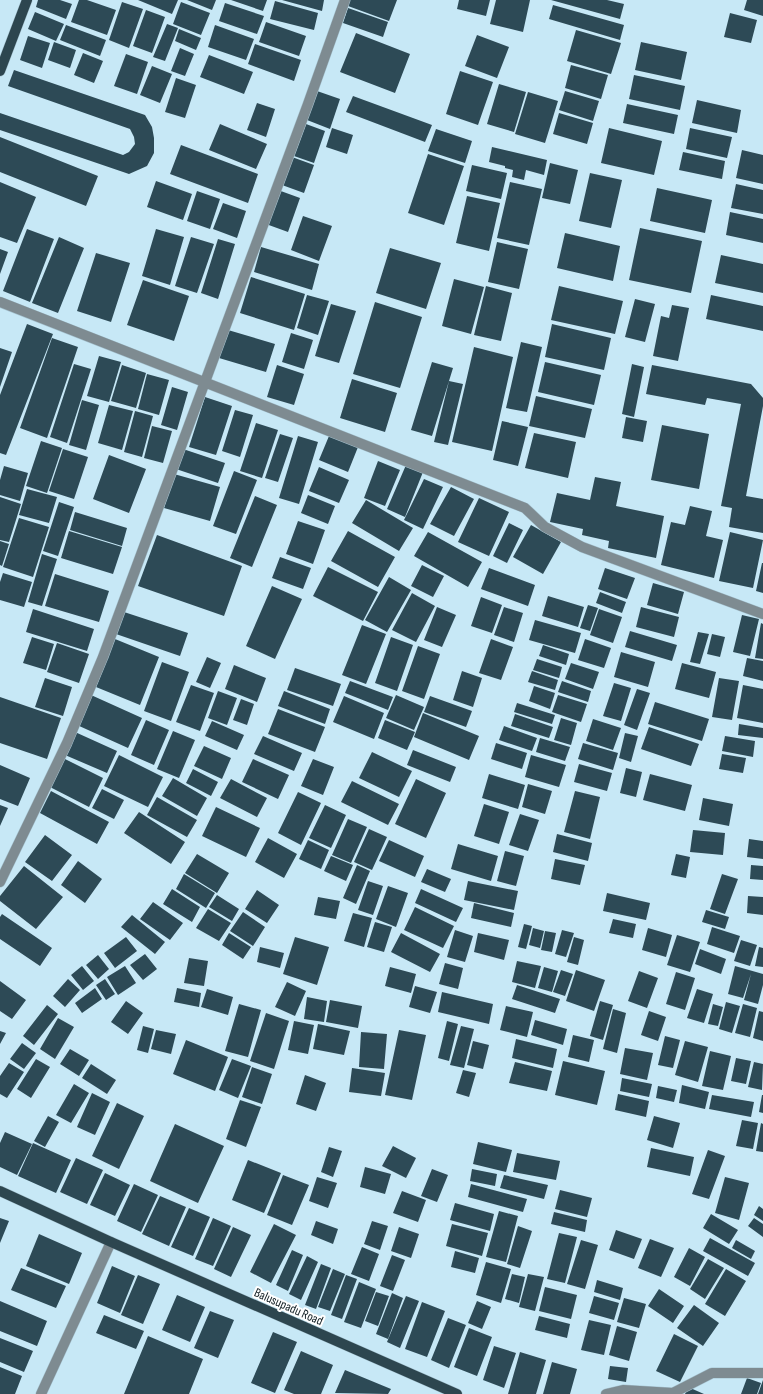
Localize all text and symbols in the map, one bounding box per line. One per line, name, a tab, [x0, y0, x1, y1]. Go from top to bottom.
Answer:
street label: Balusupadu Road	[252, 1285, 326, 1329]

